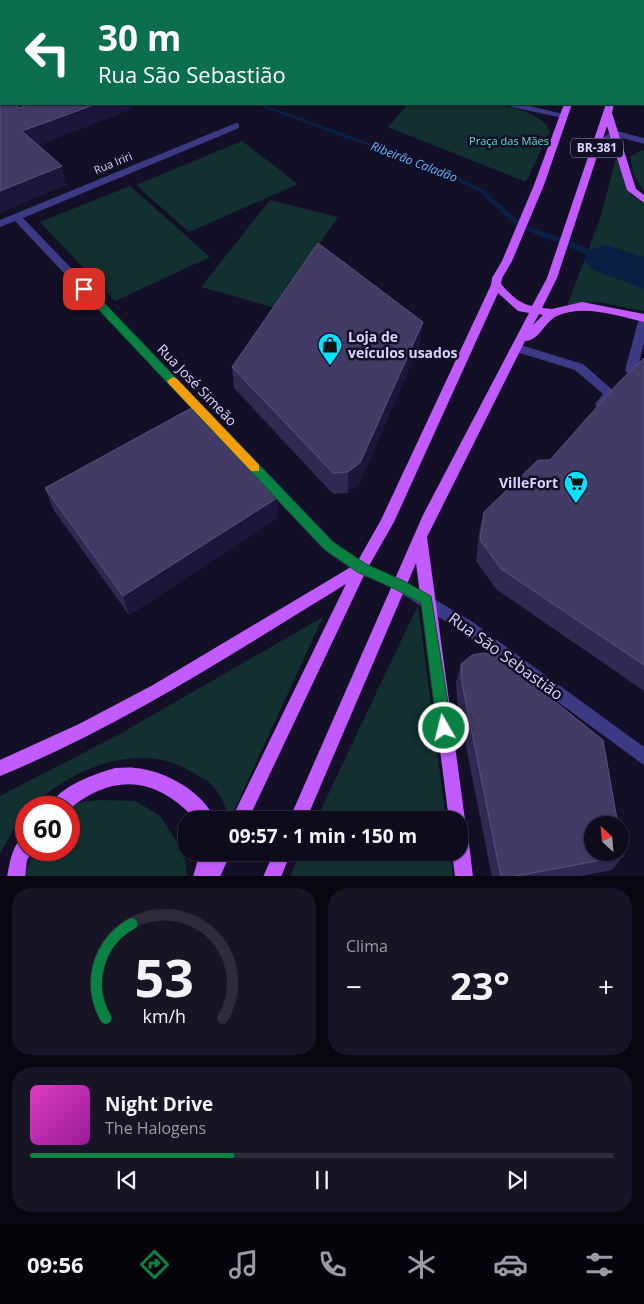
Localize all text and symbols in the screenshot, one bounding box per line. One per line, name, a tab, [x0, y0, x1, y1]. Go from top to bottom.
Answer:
text: 30 m	[98, 14, 181, 61]
icon: left	[15, 20, 80, 85]
text: Rua São Sebastião	[98, 59, 286, 89]
park label: Praça das Mães	[469, 133, 549, 148]
water label: Ribeirão Caladão	[368, 137, 460, 186]
road number: BR-381	[571, 138, 623, 158]
street label: Rua Iriri	[91, 148, 134, 177]
pin	[63, 268, 105, 310]
icon: arrive	[70, 275, 98, 303]
place label: Loja de veículos usados	[348, 327, 458, 362]
shop icon: Loja de veículos usados	[317, 332, 343, 366]
street label: Rua José Simeão	[153, 339, 241, 430]
supermarket icon: VilleFort	[563, 470, 589, 504]
place label: VilleFort	[499, 473, 558, 492]
street label: Rua São Sebastião	[444, 607, 568, 705]
position arrow	[417, 701, 469, 753]
speed limit sign: 60	[15, 796, 80, 861]
north arrow	[584, 816, 629, 861]
map controls	[584, 816, 629, 861]
text: 09:57 · 1 min · 150 m	[229, 823, 417, 849]
text: Clima	[346, 935, 388, 957]
text: 53	[134, 941, 194, 1012]
text: 23°	[450, 959, 510, 1011]
text: −	[346, 967, 362, 1005]
text: +	[598, 967, 614, 1005]
text: km/h	[142, 1004, 186, 1028]
text: Night Drive	[105, 1091, 213, 1117]
text: The Halogens	[105, 1117, 206, 1139]
icon: previous	[113, 1166, 141, 1194]
icon: pause	[308, 1166, 336, 1194]
icon: next	[503, 1166, 531, 1194]
icon: directions	[137, 1247, 172, 1282]
icon: music	[226, 1247, 261, 1282]
icon: phone	[315, 1247, 350, 1282]
icon: climate	[404, 1247, 439, 1282]
icon: car	[493, 1247, 528, 1282]
icon: filters	[582, 1247, 617, 1282]
text: 09:56	[27, 1249, 84, 1279]

